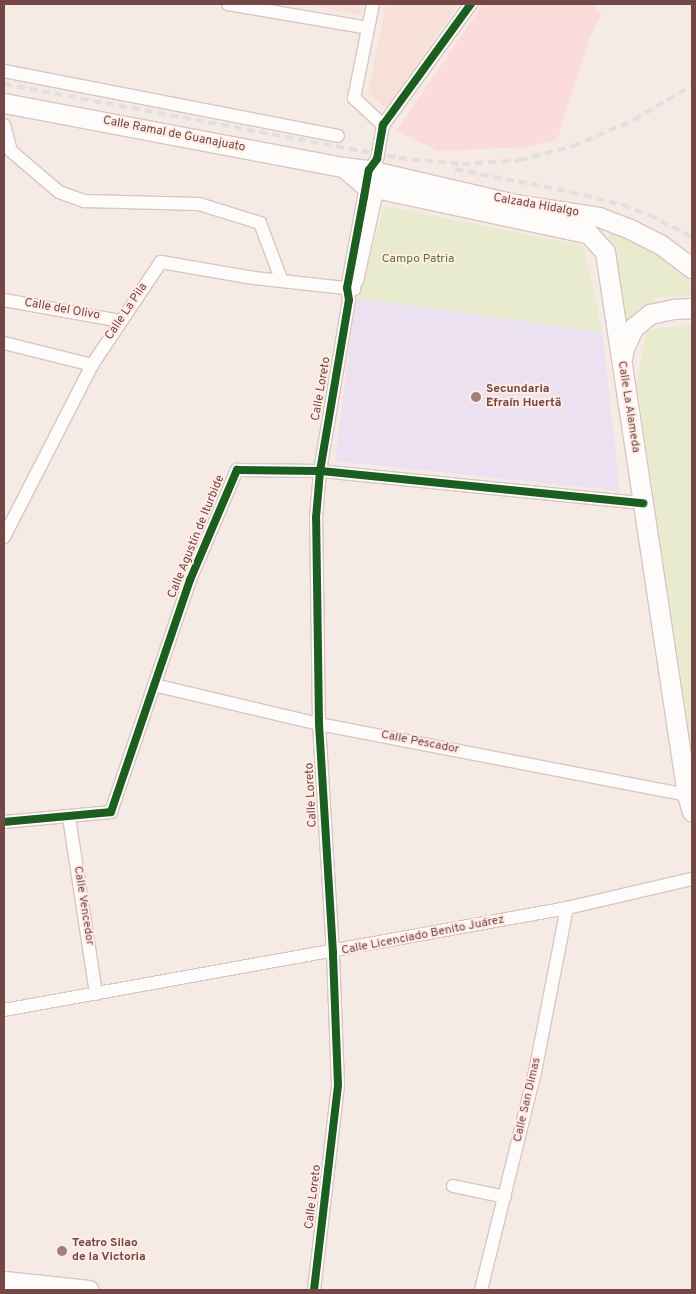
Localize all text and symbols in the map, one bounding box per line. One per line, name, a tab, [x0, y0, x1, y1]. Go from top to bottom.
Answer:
street label: Calle Ramal de Guanajuato	[102, 114, 246, 156]
street label: Calzada Hidalgo	[492, 191, 580, 221]
park label: Campo Patria	[382, 253, 454, 267]
street label: Calle La Pila	[103, 281, 151, 343]
street label: Calle del Olivo	[23, 296, 101, 324]
street label: Calle Loreto	[309, 356, 335, 422]
street label: Calle La Alameda	[614, 360, 642, 454]
place label: Secundaria ¨Efraín Huerta¨	[486, 383, 561, 411]
marker: Secundaria ¨Efraín Huerta¨	[470, 391, 482, 403]
street label: Calle Agustín de Iturbide	[166, 473, 228, 601]
street label: Calle Pescador	[380, 728, 460, 758]
street label: Calle Loreto	[303, 762, 321, 828]
street label: Calle Vencedor	[70, 865, 96, 947]
street label: Calle Licenciado Benito Juárez	[340, 913, 506, 959]
street label: Calle San Dimas	[511, 1056, 545, 1144]
street label: Calle Loreto	[303, 1164, 325, 1230]
place label: Teatro Silao de la Victoria	[72, 1237, 146, 1265]
marker: Teatro Silao de la Victoria	[56, 1245, 68, 1257]

